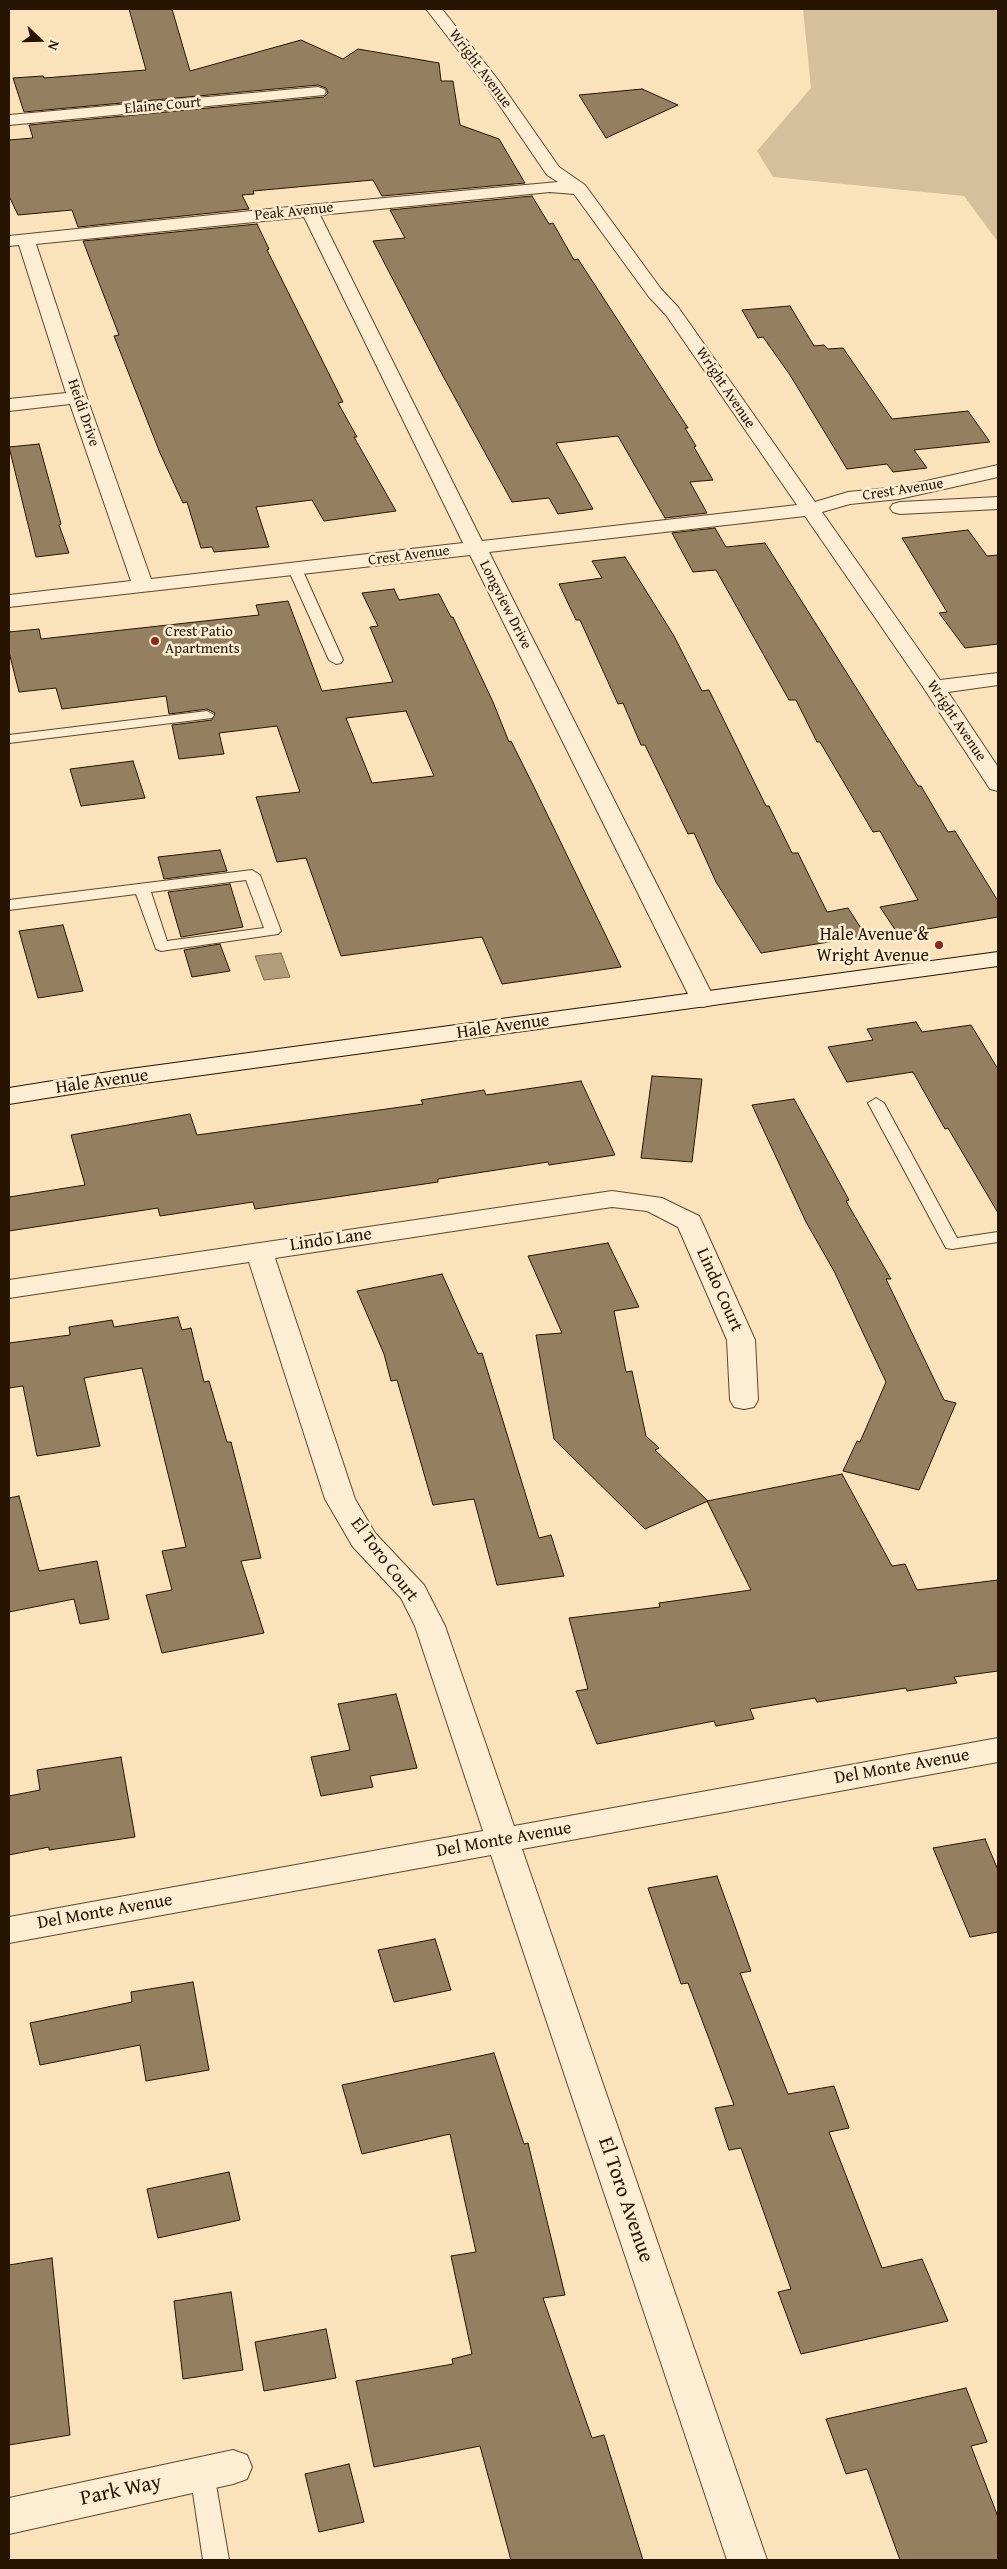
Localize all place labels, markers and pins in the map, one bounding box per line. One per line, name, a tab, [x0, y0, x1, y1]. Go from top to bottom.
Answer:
place label: Crest Patio Apartments	[165, 623, 240, 658]
marker: Crest Patio Apartments	[149, 635, 161, 647]
place label: Hale Avenue & Wright Avenue	[817, 924, 929, 966]
marker: Hale Avenue & Wright Avenue	[933, 939, 945, 951]

